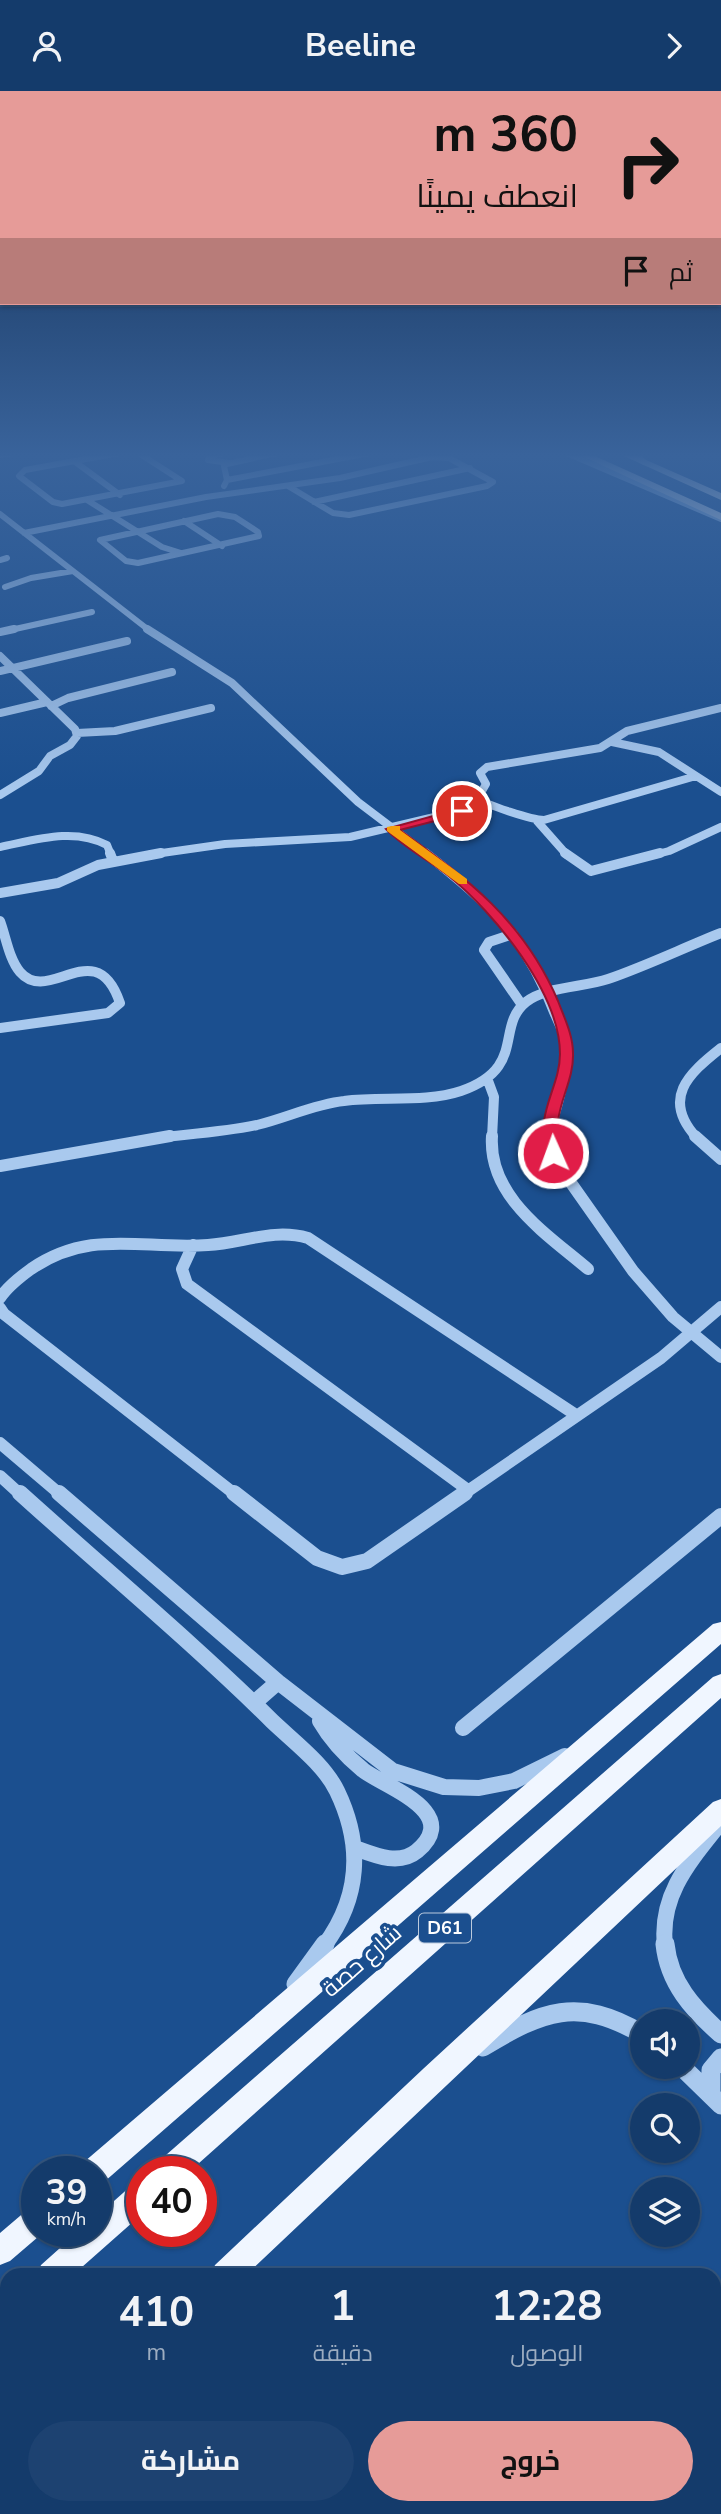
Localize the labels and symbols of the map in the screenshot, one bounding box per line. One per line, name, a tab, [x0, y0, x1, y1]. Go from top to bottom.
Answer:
pin	[432, 781, 492, 841]
position arrow	[516, 1116, 590, 1190]
road number: D61	[419, 1914, 471, 1943]
street label: شارع حصة	[316, 1918, 408, 2004]
speed limit sign: 40	[126, 2156, 217, 2247]

